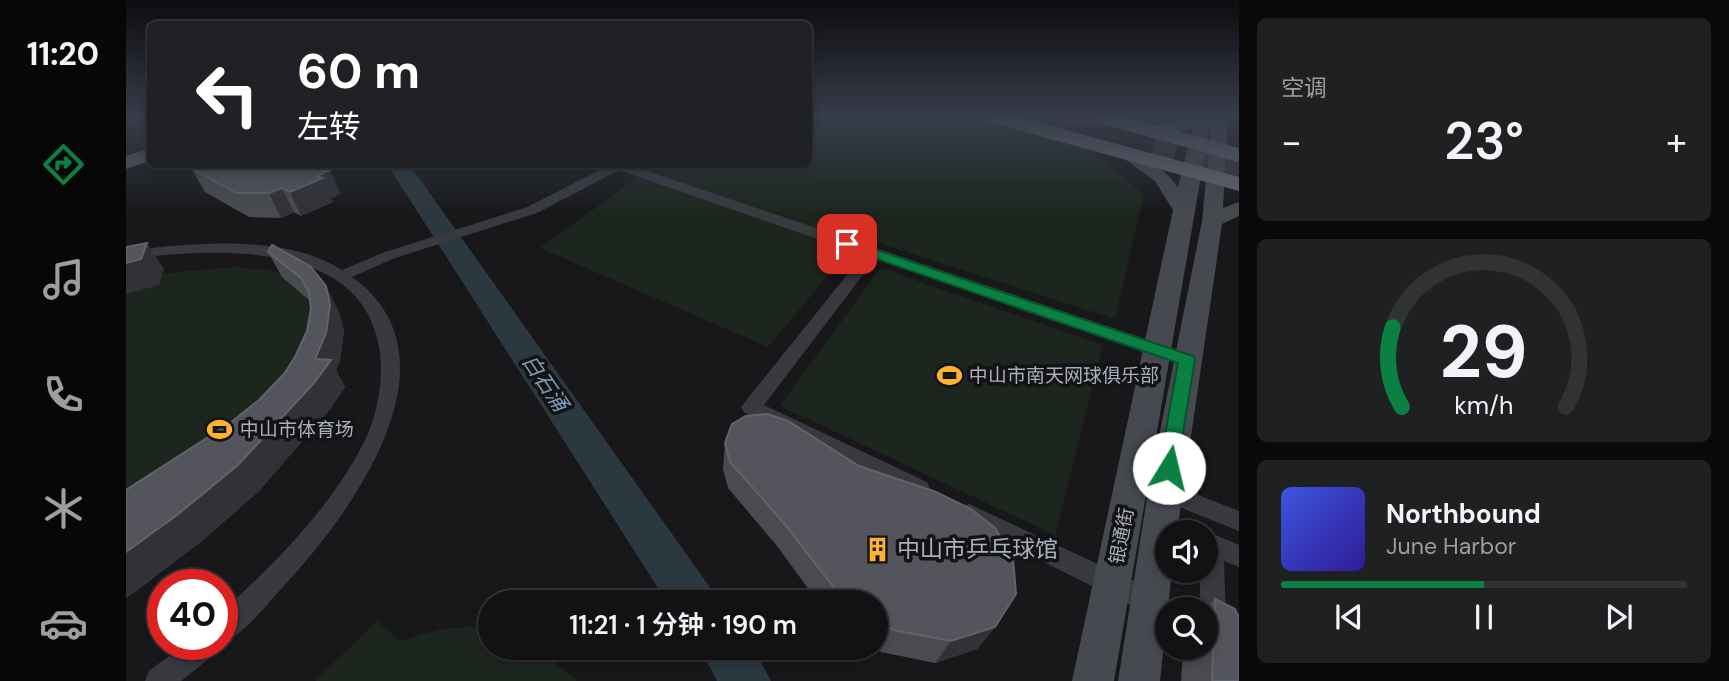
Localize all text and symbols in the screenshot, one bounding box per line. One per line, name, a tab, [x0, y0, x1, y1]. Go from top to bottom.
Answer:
text: 11:20	[27, 33, 99, 75]
text: 60 m	[297, 39, 420, 103]
icon: left	[182, 49, 273, 140]
text: 空调	[1281, 73, 1327, 103]
text: 左转	[297, 106, 361, 148]
text: 23°	[1444, 107, 1524, 175]
text: −	[1281, 117, 1302, 167]
text: +	[1666, 117, 1687, 167]
icon: directions	[39, 140, 88, 189]
pin	[817, 214, 877, 274]
icon: arrive	[828, 225, 866, 263]
icon: music	[39, 255, 88, 304]
text: 29	[1440, 305, 1528, 400]
water label: 白石涌	[516, 349, 575, 419]
sports icon: 中山市南天网球俱乐部	[935, 361, 963, 389]
place label: 中山市南天网球俱乐部	[969, 363, 1159, 388]
icon: phone	[39, 370, 88, 419]
text: km/h	[1454, 388, 1514, 421]
sports icon: 中山市体育场	[206, 415, 234, 443]
place label: 中山市体育场	[240, 417, 354, 442]
position arrow	[1132, 431, 1206, 505]
icon: climate	[39, 484, 88, 533]
text: Northbound	[1386, 497, 1541, 531]
street label: 银通街	[1104, 506, 1139, 566]
map controls	[1155, 520, 1218, 660]
button: sound	[1155, 520, 1218, 583]
text: June Harbor	[1386, 531, 1516, 561]
place label: 中山市乒乓球馆	[897, 534, 1058, 564]
building icon: 中山市乒乓球馆	[863, 535, 891, 563]
speed limit sign: 40	[147, 569, 238, 660]
button: search	[1155, 597, 1218, 660]
icon: previous	[1330, 598, 1368, 636]
icon: pause	[1465, 598, 1503, 636]
icon: next	[1600, 598, 1638, 636]
icon: car	[39, 599, 88, 648]
text: 11:21 · 1 分钟 · 190 m	[569, 608, 797, 642]

